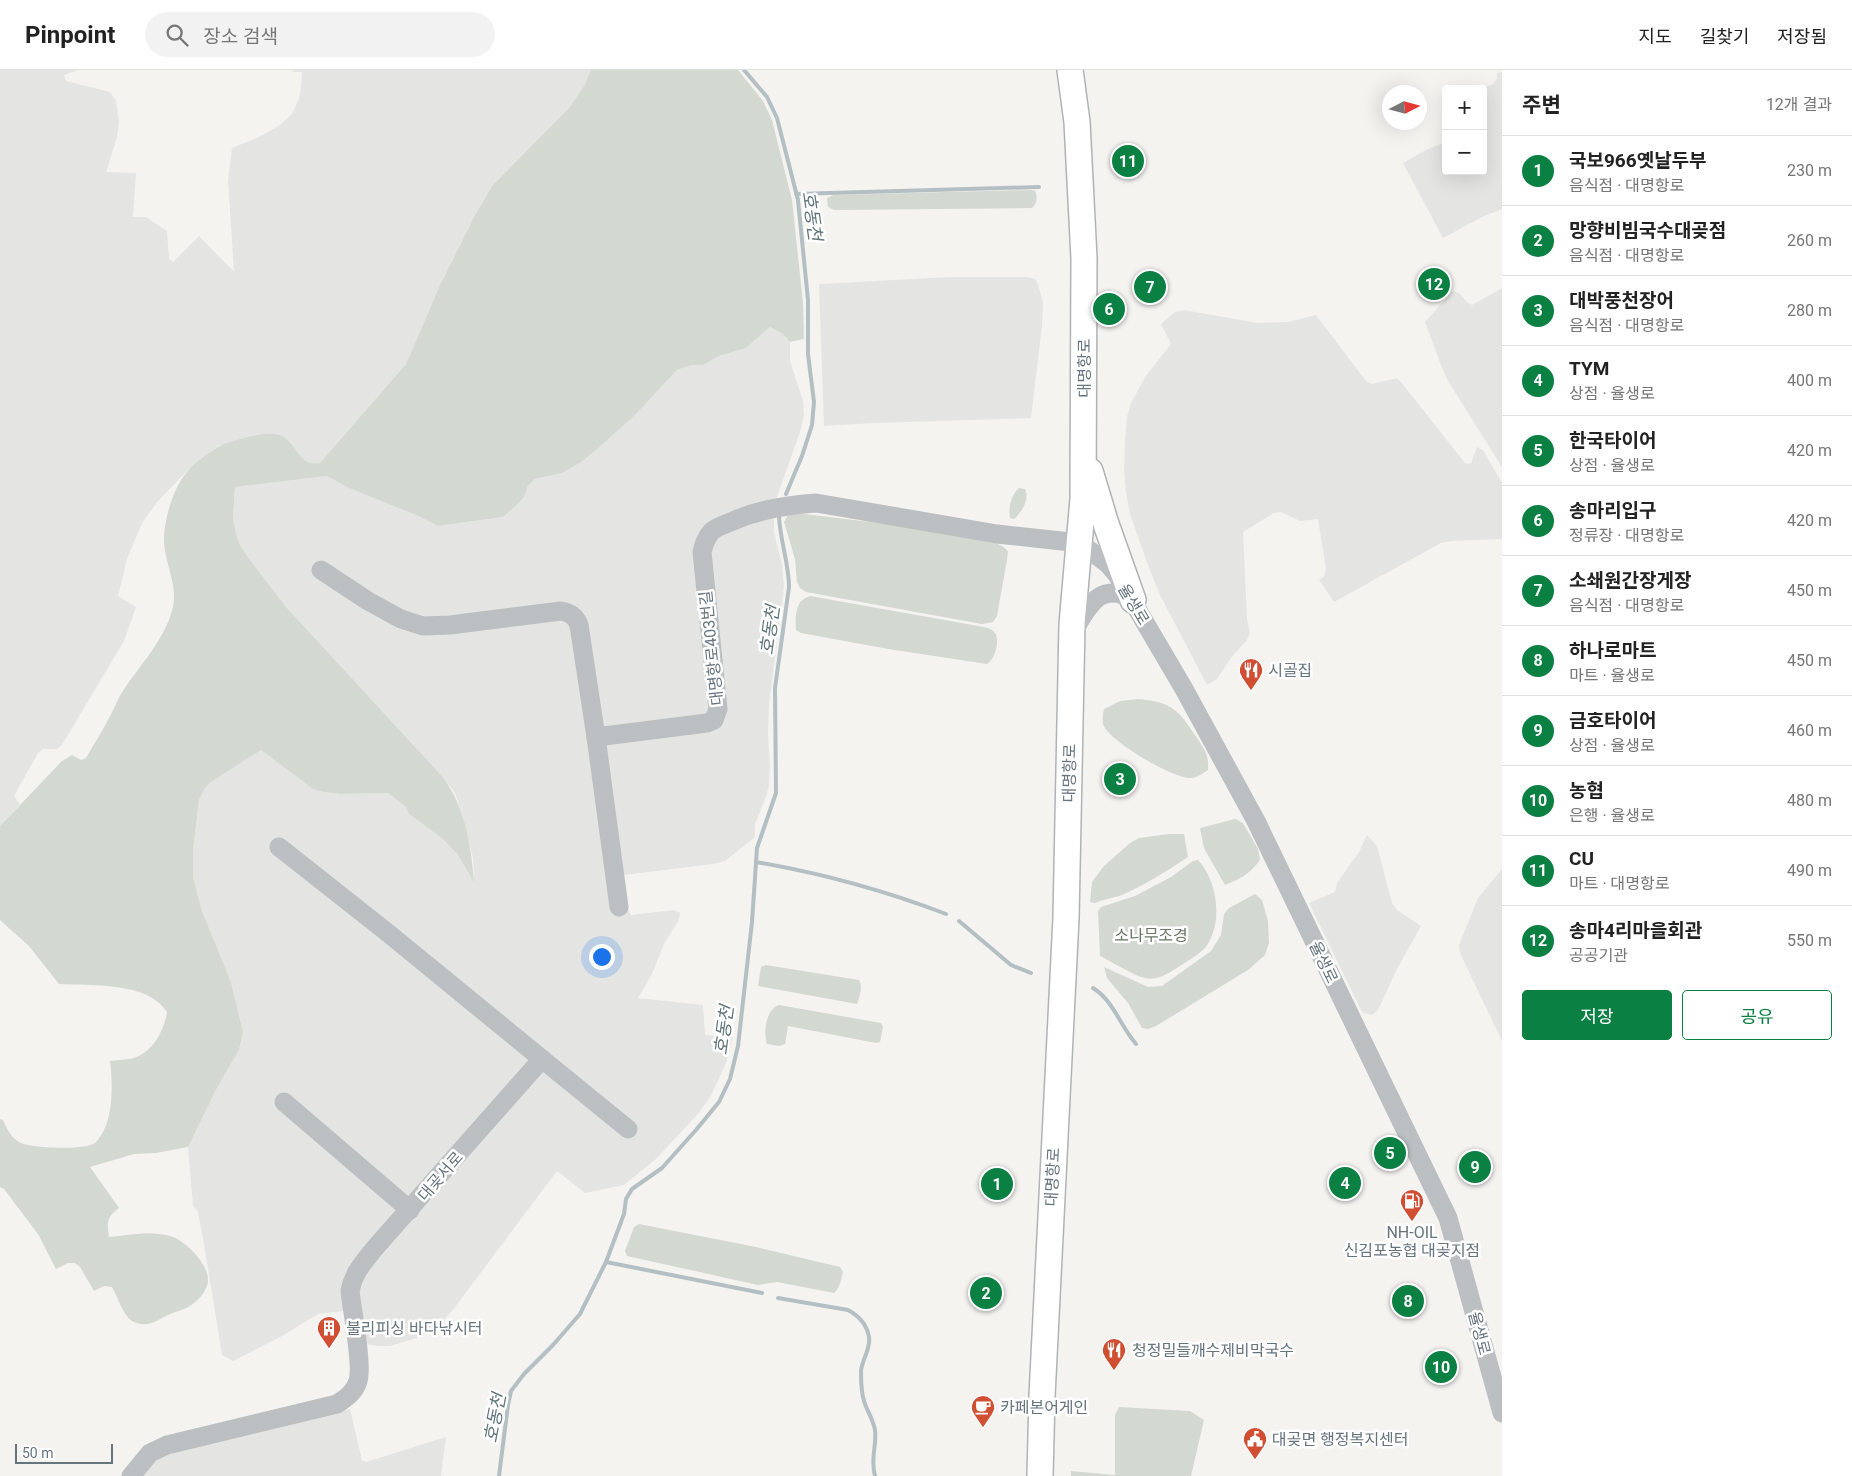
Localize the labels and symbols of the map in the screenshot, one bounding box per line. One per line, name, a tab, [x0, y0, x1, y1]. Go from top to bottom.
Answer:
north arrow	[1382, 85, 1427, 130]
pin: 11	[1112, 142, 1144, 180]
water label: 호동천	[799, 190, 827, 244]
pin: 12	[1418, 265, 1450, 303]
pin: 7	[1134, 268, 1166, 306]
pin: 6	[1093, 290, 1125, 328]
street label: 대명항로	[1075, 338, 1094, 397]
street label: 율생로	[1114, 580, 1153, 628]
street label: 대명항로403번길	[696, 590, 727, 706]
water label: 호동천	[756, 601, 784, 656]
restaurant icon: 시골집	[1238, 657, 1264, 691]
place label: 시골집	[1268, 661, 1312, 680]
street label: 대명항로	[1059, 743, 1080, 803]
pin: 3	[1104, 760, 1136, 798]
park label: 소나무조경	[1114, 926, 1188, 945]
street label: 율생로	[1305, 938, 1342, 986]
your location	[589, 944, 615, 970]
water label: 호동천	[710, 1001, 738, 1056]
pin: 5	[1374, 1134, 1406, 1172]
street label: 대명항로	[1041, 1147, 1064, 1207]
street label: 대곶서로	[414, 1148, 467, 1205]
pin: 9	[1459, 1148, 1491, 1186]
pin: 4	[1329, 1164, 1361, 1202]
pin: 1	[981, 1165, 1013, 1203]
fuel station icon: NH-OIL 신김포농협 대곶지점	[1399, 1188, 1425, 1222]
place label: NH-OIL 신김포농협 대곶지점	[1344, 1223, 1480, 1260]
pin: 2	[970, 1274, 1002, 1312]
pin: 8	[1392, 1282, 1424, 1320]
street label: 율생로	[1465, 1309, 1494, 1357]
building icon: 불리피싱 바다낚시터	[316, 1315, 342, 1349]
place label: 불리피싱 바다낚시터	[346, 1319, 482, 1338]
restaurant icon: 청정밀들깨수제비막국수	[1101, 1337, 1127, 1371]
place label: 청정밀들깨수제비막국수	[1132, 1341, 1294, 1360]
pin: 10	[1425, 1348, 1457, 1386]
water label: 호동천	[479, 1389, 510, 1444]
cafe icon: 카페본어게인	[970, 1394, 996, 1428]
place label: 카페본어게인	[1000, 1398, 1088, 1417]
public building icon: 대곶면 행정복지센터	[1242, 1426, 1268, 1460]
place label: 대곶면 행정복지센터	[1272, 1430, 1408, 1449]
scale bar	[15, 1441, 112, 1464]

